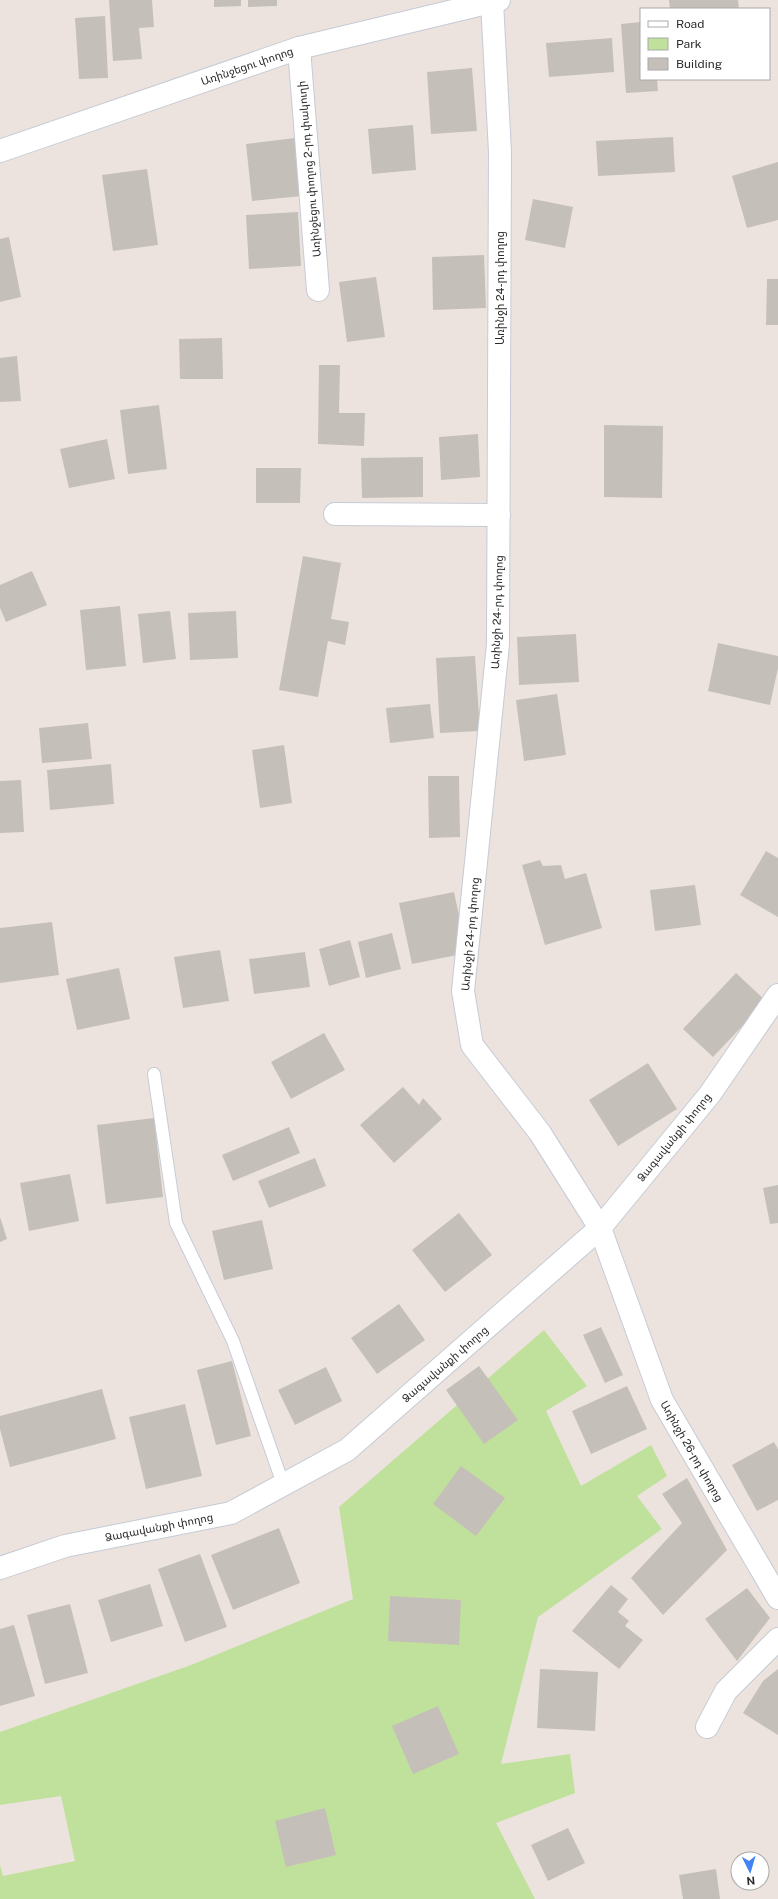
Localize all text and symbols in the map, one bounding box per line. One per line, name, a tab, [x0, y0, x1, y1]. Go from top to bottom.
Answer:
legend	[640, 8, 770, 80]
text: Road	[676, 17, 704, 31]
text: Park	[676, 37, 702, 51]
street label: Առինջեցու փողոց	[199, 45, 295, 88]
text: Building	[676, 57, 722, 71]
street label: Առինջեցու փողոց 2-րդ փակուղի	[295, 80, 324, 258]
street label: Առինջի 24-րդ փողոց	[494, 231, 507, 345]
street label: Առինջի 24-րդ փողոց	[489, 555, 506, 669]
street label: Առինջի 24-րդ փողոց	[459, 877, 482, 992]
street label: Ձագավանքի փողոց	[635, 1091, 714, 1184]
street label: Ձագավանքի փողոց	[400, 1323, 491, 1405]
street label: Առինջի 26-րդ փողոց	[657, 1399, 726, 1504]
street label: Ձագավանքի փողոց	[104, 1511, 214, 1544]
north arrow	[730, 1851, 770, 1891]
text: N	[746, 1875, 756, 1887]

